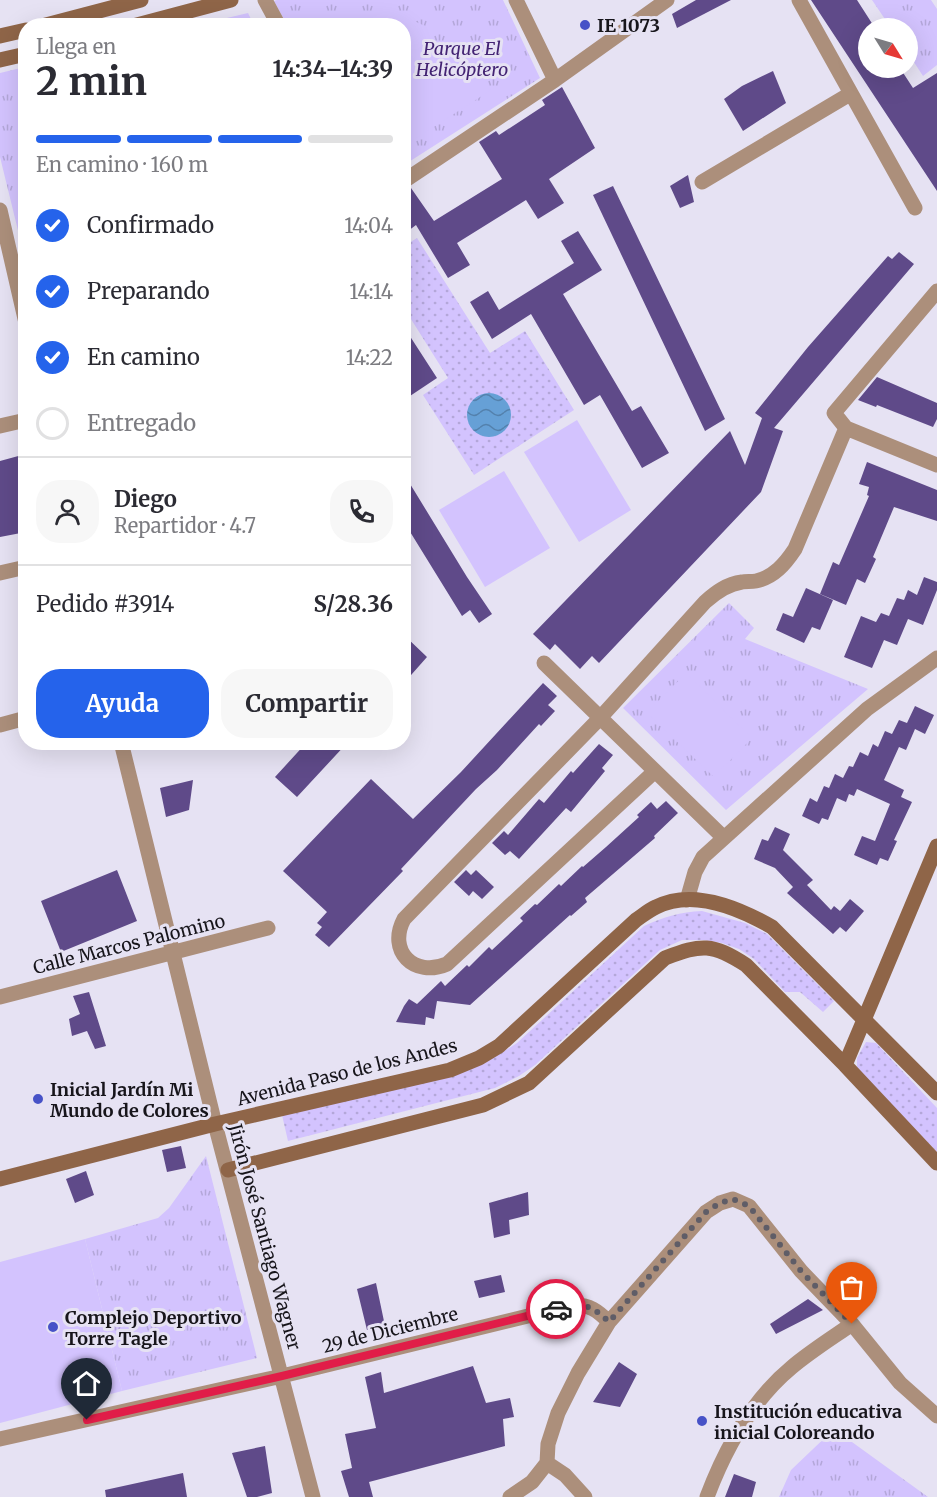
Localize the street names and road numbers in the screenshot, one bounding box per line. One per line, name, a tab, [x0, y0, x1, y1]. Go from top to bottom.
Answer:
street label: Calle Marcos Palomino	[31, 909, 227, 979]
street label: Avenida Paso de los Andes	[234, 1033, 460, 1111]
street label: Jirón José Santiago Wagner	[223, 1120, 306, 1353]
street label: 29 de Diciembre	[320, 1302, 460, 1358]

